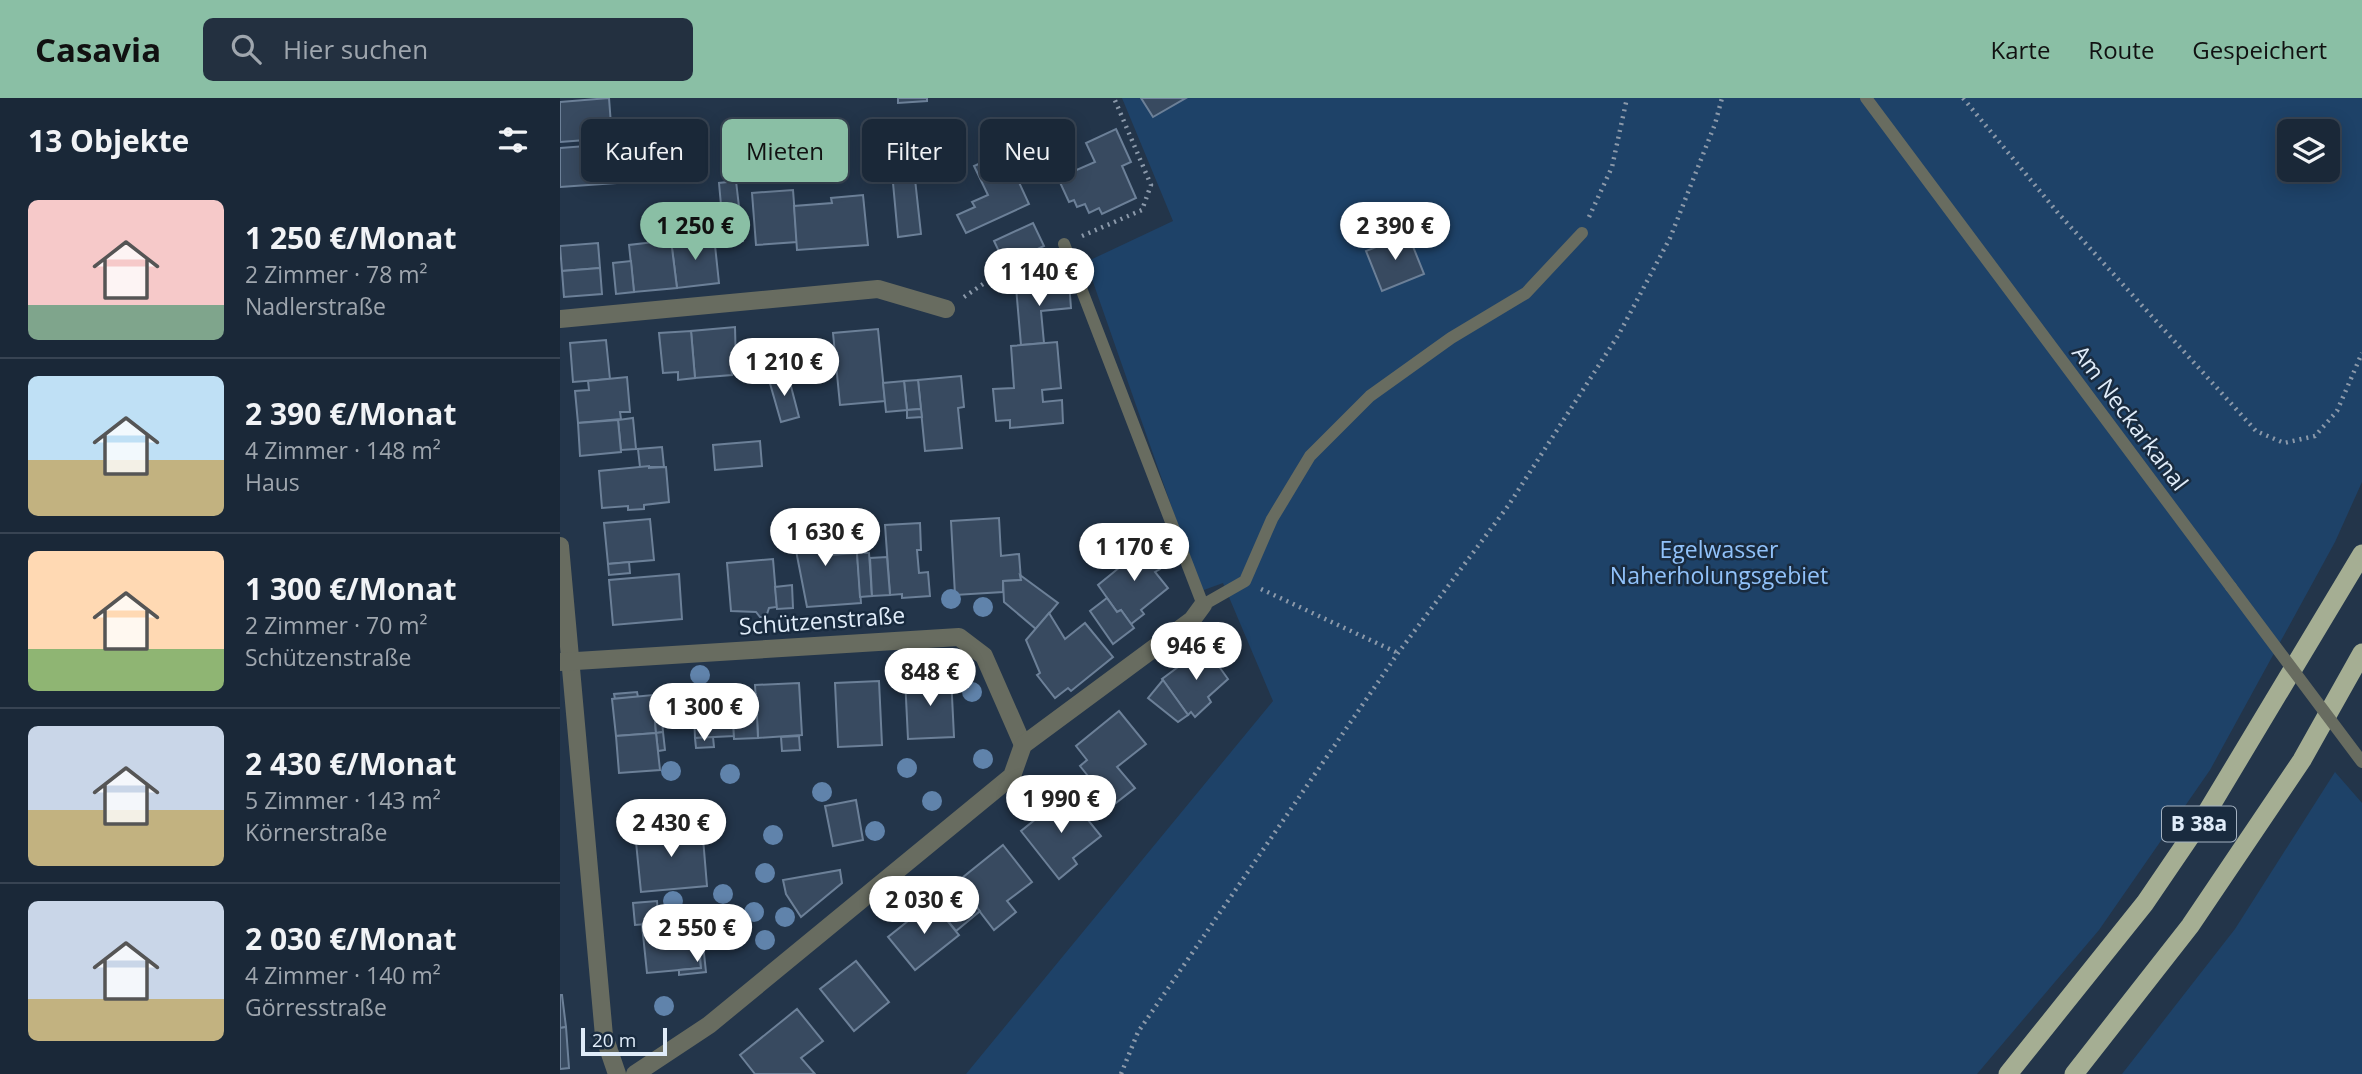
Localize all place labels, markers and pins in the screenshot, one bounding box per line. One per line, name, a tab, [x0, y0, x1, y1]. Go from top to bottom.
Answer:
pin: 1 250 €	[630, 202, 760, 262]
pin: 2 390 €	[1330, 202, 1460, 262]
pin: 1 140 €	[974, 248, 1104, 308]
pin: 1 210 €	[719, 338, 849, 398]
pin: 1 630 €	[760, 508, 890, 568]
pin: 1 170 €	[1069, 524, 1199, 583]
pin: 946 €	[1147, 622, 1245, 682]
pin: 848 €	[881, 648, 979, 708]
pin: 1 300 €	[639, 684, 769, 743]
pin: 1 990 €	[996, 776, 1126, 835]
pin: 2 430 €	[606, 800, 736, 859]
pin: 2 030 €	[859, 876, 989, 936]
pin: 2 550 €	[632, 904, 762, 964]

